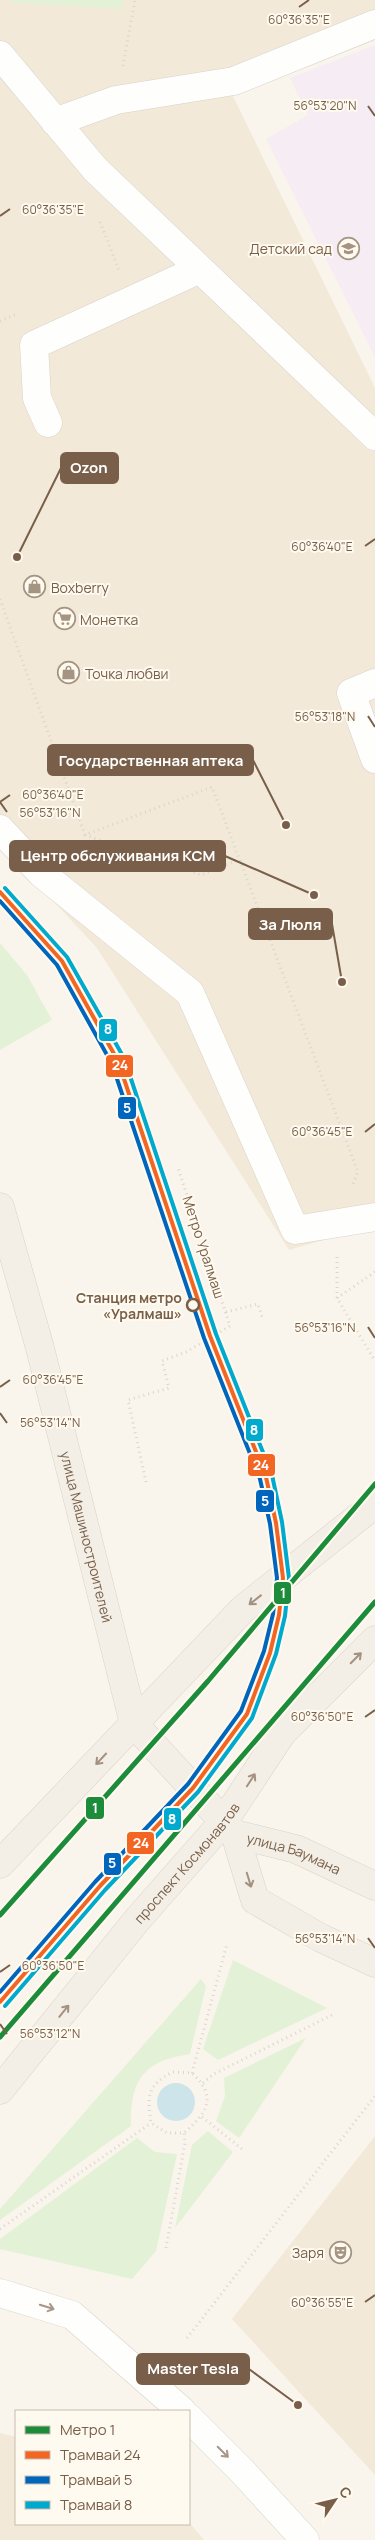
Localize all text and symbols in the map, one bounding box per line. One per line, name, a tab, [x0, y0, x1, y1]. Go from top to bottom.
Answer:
text: 60°36'35"E	[268, 11, 330, 28]
text: 56°53'20"N	[294, 97, 356, 114]
text: 60°36'35"E	[22, 201, 84, 218]
school or university icon: Детский сад	[336, 236, 360, 260]
place label: Детский сад	[249, 239, 332, 258]
callout: Ozon	[61, 453, 118, 483]
text: Ozon	[70, 457, 108, 478]
text: 60°36'40"E	[291, 538, 353, 555]
shop icon: Boxberry	[23, 575, 47, 599]
place label: Boxberry	[51, 578, 110, 597]
supermarket icon: Монетка	[52, 607, 76, 631]
place label: Монетка	[80, 610, 138, 629]
shop icon: Точка любви	[57, 661, 81, 685]
place label: Точка любви	[85, 664, 168, 683]
text: 56°53'18"N	[295, 708, 355, 725]
callout: Государственная аптека	[48, 745, 253, 775]
text: Государственная аптека	[59, 750, 243, 771]
text: 60°36'40"E	[22, 786, 84, 803]
text: 56°53'16"N	[20, 804, 80, 821]
callout: Центр обслуживания КСМ	[10, 841, 225, 871]
text: Центр обслуживания КСМ	[21, 845, 215, 866]
callout: За Люля	[249, 909, 332, 939]
text: За Люля	[259, 914, 321, 935]
line badge: 8	[98, 1018, 118, 1042]
text: 8	[104, 1019, 112, 1038]
line badge: 24	[105, 1054, 134, 1078]
text: 24	[112, 1055, 128, 1074]
line badge: 5	[117, 1096, 137, 1120]
text: 5	[123, 1098, 131, 1117]
text: 60°36'45"E	[292, 1123, 353, 1140]
street label: Метро Уралмаш	[178, 1193, 230, 1301]
place label: Станция метро «Уралмаш»	[76, 1288, 182, 1323]
marker: Станция метро «Уралмаш»	[186, 1298, 200, 1312]
text: 56°53'16"N	[295, 1319, 355, 1336]
text: 60°36'45"E	[23, 1371, 84, 1388]
text: 56°53'14"N	[20, 1414, 80, 1431]
line badge: 8	[245, 1418, 264, 1442]
text: 8	[250, 1420, 258, 1439]
street label: улица Машиностроителей	[57, 1449, 118, 1624]
line badge: 24	[247, 1453, 276, 1477]
text: 24	[253, 1455, 269, 1474]
line badge: 5	[255, 1489, 275, 1513]
text: 5	[261, 1491, 269, 1510]
line badge: 1	[273, 1581, 292, 1605]
text: 1	[280, 1583, 286, 1602]
one-way arrow	[249, 1594, 262, 1605]
one-way arrow	[350, 1652, 363, 1664]
text: 60°36'50"E	[291, 1708, 353, 1725]
one-way arrow	[95, 1753, 107, 1765]
one-way arrow	[246, 1774, 256, 1788]
line badge: 1	[85, 1796, 105, 1820]
text: 1	[92, 1798, 98, 1817]
street label: проспект Космонавтов	[129, 1798, 244, 1927]
line badge: 8	[163, 1807, 182, 1831]
text: 8	[168, 1809, 176, 1828]
street label: улица Баумана	[245, 1828, 344, 1878]
line badge: 24	[126, 1831, 155, 1855]
text: 24	[133, 1833, 149, 1852]
line badge: 5	[103, 1852, 122, 1876]
text: 5	[108, 1853, 116, 1872]
one-way arrow	[245, 1872, 255, 1888]
text: 56°53'14"N	[295, 1930, 355, 1947]
text: 60°36'50"E	[22, 1957, 84, 1974]
one-way arrow	[59, 2005, 70, 2018]
text: 56°53'12"N	[20, 2025, 80, 2042]
theatre icon: Заря	[328, 2240, 352, 2264]
place label: Заря	[292, 2243, 324, 2262]
text: 60°36'55"E	[291, 2294, 353, 2311]
one-way arrow	[38, 2303, 54, 2313]
callout: Master Tesla	[137, 2354, 249, 2384]
text: Master Tesla	[147, 2358, 239, 2379]
legend	[15, 2410, 190, 2525]
text: Метро 1	[60, 2419, 115, 2440]
text: Трамвай 24	[60, 2444, 141, 2465]
one-way arrow	[217, 2446, 230, 2458]
text: Трамвай 5	[60, 2469, 132, 2490]
north arrow	[310, 2475, 360, 2525]
text: С	[335, 2483, 357, 2502]
text: Трамвай 8	[60, 2494, 132, 2515]

